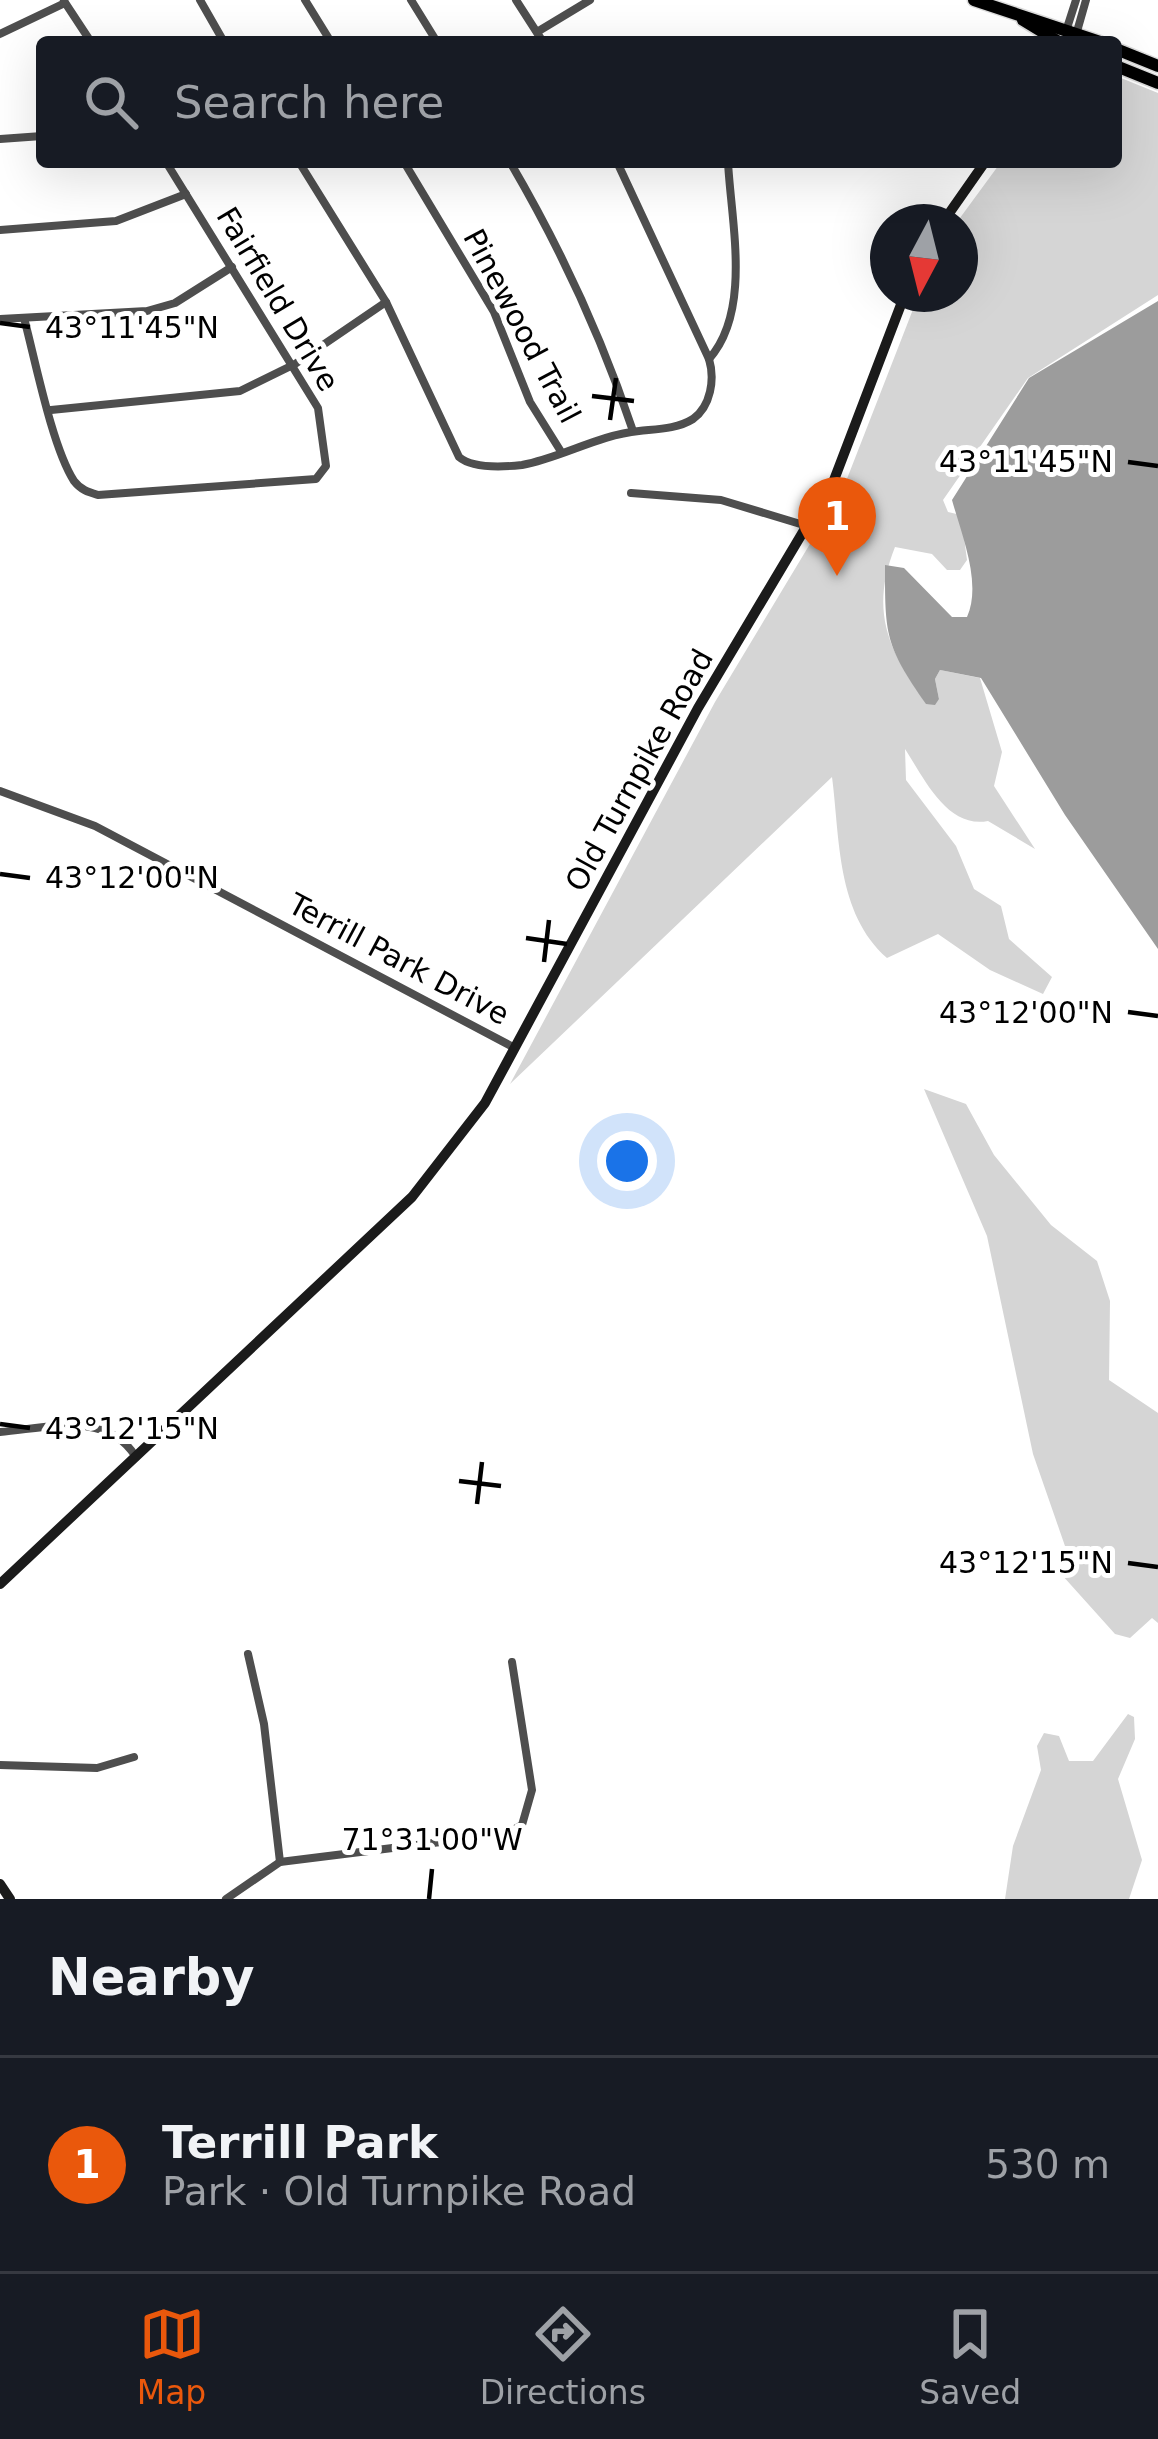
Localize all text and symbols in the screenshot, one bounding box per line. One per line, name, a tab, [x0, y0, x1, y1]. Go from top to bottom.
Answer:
search box	[36, 36, 1122, 168]
icon: search	[78, 69, 144, 135]
text: Search here	[174, 76, 444, 129]
street label: Fairfield Drive	[209, 201, 347, 397]
north arrow	[870, 204, 978, 312]
street label: Pinewood Trail	[456, 223, 588, 429]
text: 43°11'45"N	[45, 310, 219, 345]
text: 43°11'45"N	[939, 444, 1113, 479]
pin: 1	[798, 477, 876, 576]
street label: Old Turnpike Road	[558, 643, 720, 897]
text: 43°12'00"N	[45, 860, 219, 895]
street label: Terrill Park Drive	[282, 886, 515, 1032]
text: 43°12'00"N	[939, 995, 1113, 1030]
your location	[597, 1131, 657, 1191]
text: 43°12'15"N	[45, 1411, 219, 1446]
text: 43°12'15"N	[939, 1545, 1113, 1580]
text: 71°31'00"W	[341, 1822, 523, 1857]
text: Nearby	[48, 1948, 255, 2007]
text: Terrill Park	[162, 2116, 438, 2169]
text: 1	[73, 2142, 101, 2187]
text: 530 m	[985, 2142, 1110, 2187]
text: Park · Old Turnpike Road	[162, 2169, 636, 2214]
tab: Map	[137, 2301, 206, 2412]
tab: Directions	[480, 2301, 646, 2412]
tab: Saved	[919, 2301, 1021, 2412]

